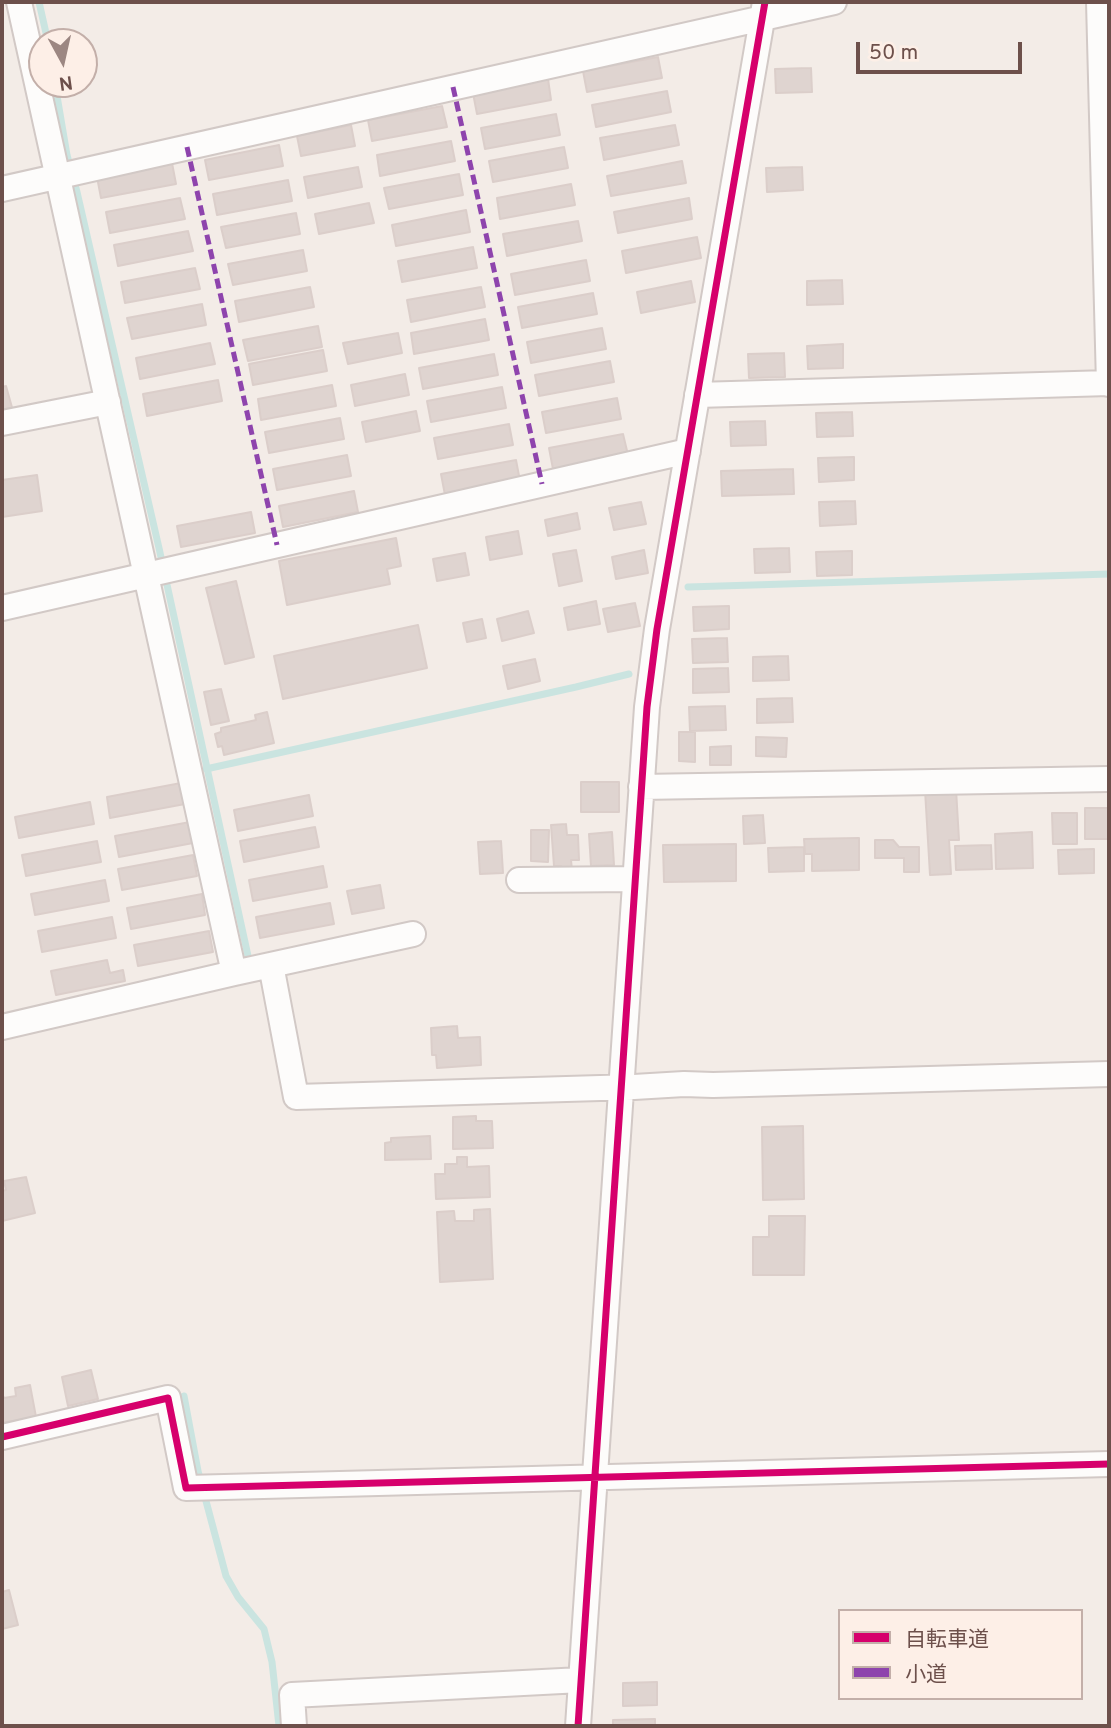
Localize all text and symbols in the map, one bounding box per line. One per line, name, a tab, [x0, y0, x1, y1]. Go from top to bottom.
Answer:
north arrow	[28, 28, 98, 98]
scale bar	[859, 28, 1025, 72]
text: 50 m	[869, 40, 918, 67]
text: N	[57, 69, 74, 95]
legend	[838, 1609, 1083, 1700]
text: 自転車道	[905, 1627, 989, 1654]
text: 小道	[905, 1662, 947, 1689]

